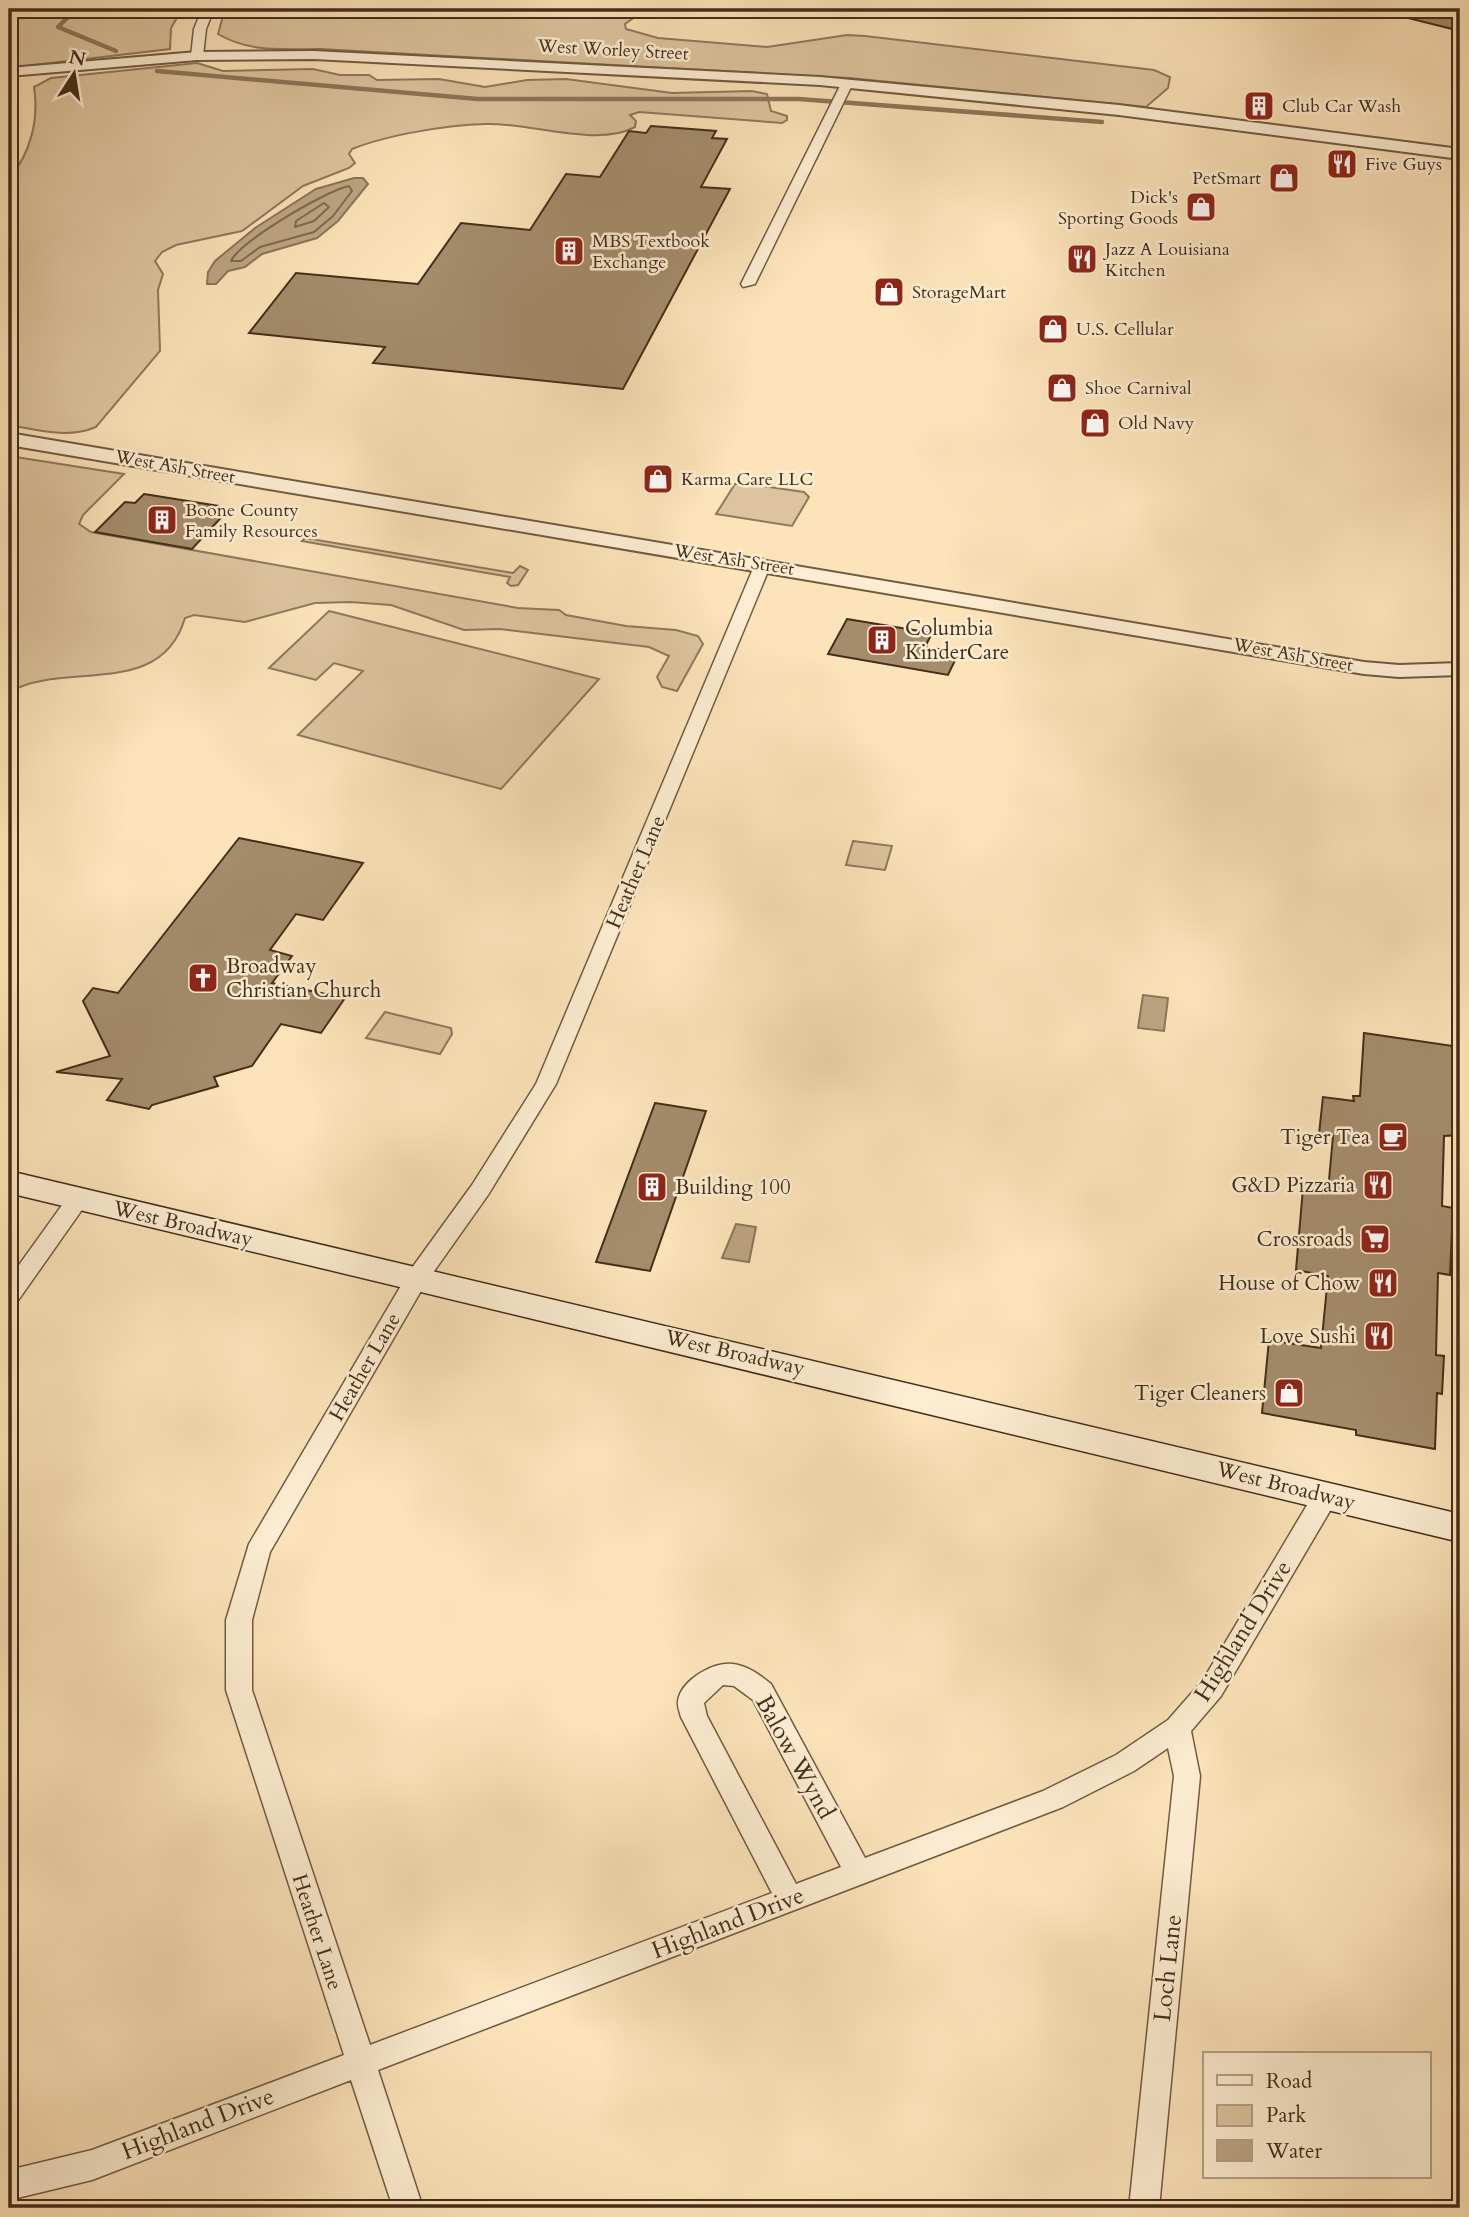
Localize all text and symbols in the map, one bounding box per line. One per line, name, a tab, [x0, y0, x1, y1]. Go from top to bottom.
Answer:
street label: West Worley Street	[536, 34, 689, 66]
north arrow	[38, 38, 108, 108]
text: N	[67, 44, 89, 73]
building icon: Club Car Wash	[1242, 89, 1276, 123]
place label: Club Car Wash	[1282, 94, 1401, 119]
restaurant icon: Five Guys	[1325, 147, 1359, 181]
place label: Five Guys	[1365, 152, 1442, 177]
shop icon: PetSmart	[1267, 161, 1301, 195]
place label: PetSmart	[1192, 166, 1261, 191]
place label: Dick's Sporting Goods	[1058, 185, 1178, 231]
shop icon: Dick's Sporting Goods	[1184, 190, 1218, 224]
place label: MBS Textbook Exchange	[592, 229, 710, 275]
building icon: MBS Textbook Exchange	[552, 234, 586, 268]
place label: Jazz A Louisiana Kitchen	[1102, 237, 1230, 283]
restaurant icon: Jazz A Louisiana Kitchen	[1065, 242, 1099, 276]
shop icon: StorageMart	[872, 275, 906, 309]
place label: StorageMart	[912, 280, 1006, 305]
shop icon: U.S. Cellular	[1036, 312, 1070, 346]
place label: U.S. Cellular	[1076, 317, 1174, 342]
shop icon: Shoe Carnival	[1045, 371, 1079, 405]
place label: Shoe Carnival	[1085, 376, 1192, 401]
shop icon: Old Navy	[1078, 406, 1112, 440]
place label: Old Navy	[1118, 411, 1195, 436]
street label: West Ash Street	[112, 444, 237, 490]
shop icon: Karma Care LLC	[641, 462, 675, 496]
place label: Karma Care LLC	[681, 467, 813, 492]
place label: Boone County Family Resources	[185, 498, 318, 544]
building icon: Boone County Family Resources	[145, 503, 179, 537]
street label: West Ash Street	[671, 538, 796, 582]
place label: Columbia KinderCare	[905, 614, 1009, 667]
building icon: Columbia KinderCare	[865, 623, 899, 657]
street label: West Ash Street	[1230, 632, 1355, 678]
street label: Heather Lane	[599, 811, 673, 933]
place label: Broadway Christian Church	[226, 952, 382, 1005]
church icon: Broadway Christian Church	[186, 961, 220, 995]
cafe icon: Tiger Tea	[1376, 1120, 1410, 1154]
place label: Tiger Tea	[1280, 1123, 1370, 1152]
restaurant icon: G&D Pizzaria	[1361, 1168, 1395, 1202]
building icon: Building 100	[635, 1170, 669, 1204]
place label: G&D Pizzaria	[1231, 1171, 1355, 1200]
place label: Building 100	[675, 1173, 791, 1202]
street label: West Broadway	[109, 1194, 256, 1254]
supermarket icon: Crossroads	[1358, 1222, 1392, 1256]
place label: Crossroads	[1257, 1225, 1352, 1254]
restaurant icon: House of Chow	[1366, 1266, 1400, 1300]
place label: House of Chow	[1218, 1269, 1360, 1298]
street label: Heather Lane	[322, 1308, 408, 1426]
restaurant icon: Love Sushi	[1362, 1319, 1396, 1353]
place label: Love Sushi	[1260, 1322, 1356, 1351]
street label: West Broadway	[661, 1323, 808, 1383]
shop icon: Tiger Cleaners	[1272, 1376, 1306, 1410]
place label: Tiger Cleaners	[1134, 1379, 1266, 1408]
street label: West Broadway	[1212, 1454, 1359, 1517]
street label: Highland Drive	[1186, 1554, 1300, 1708]
street label: Balow Wynd	[747, 1689, 843, 1825]
street label: Heather Lane	[285, 1870, 349, 1994]
street label: Highland Drive	[647, 1879, 809, 1967]
street label: Loch Lane	[1146, 1913, 1190, 2023]
legend	[1203, 2052, 1430, 2178]
text: Road	[1266, 2067, 1312, 2096]
street label: Highland Drive	[117, 2080, 279, 2168]
text: Park	[1266, 2101, 1307, 2130]
text: Water	[1265, 2137, 1322, 2166]

